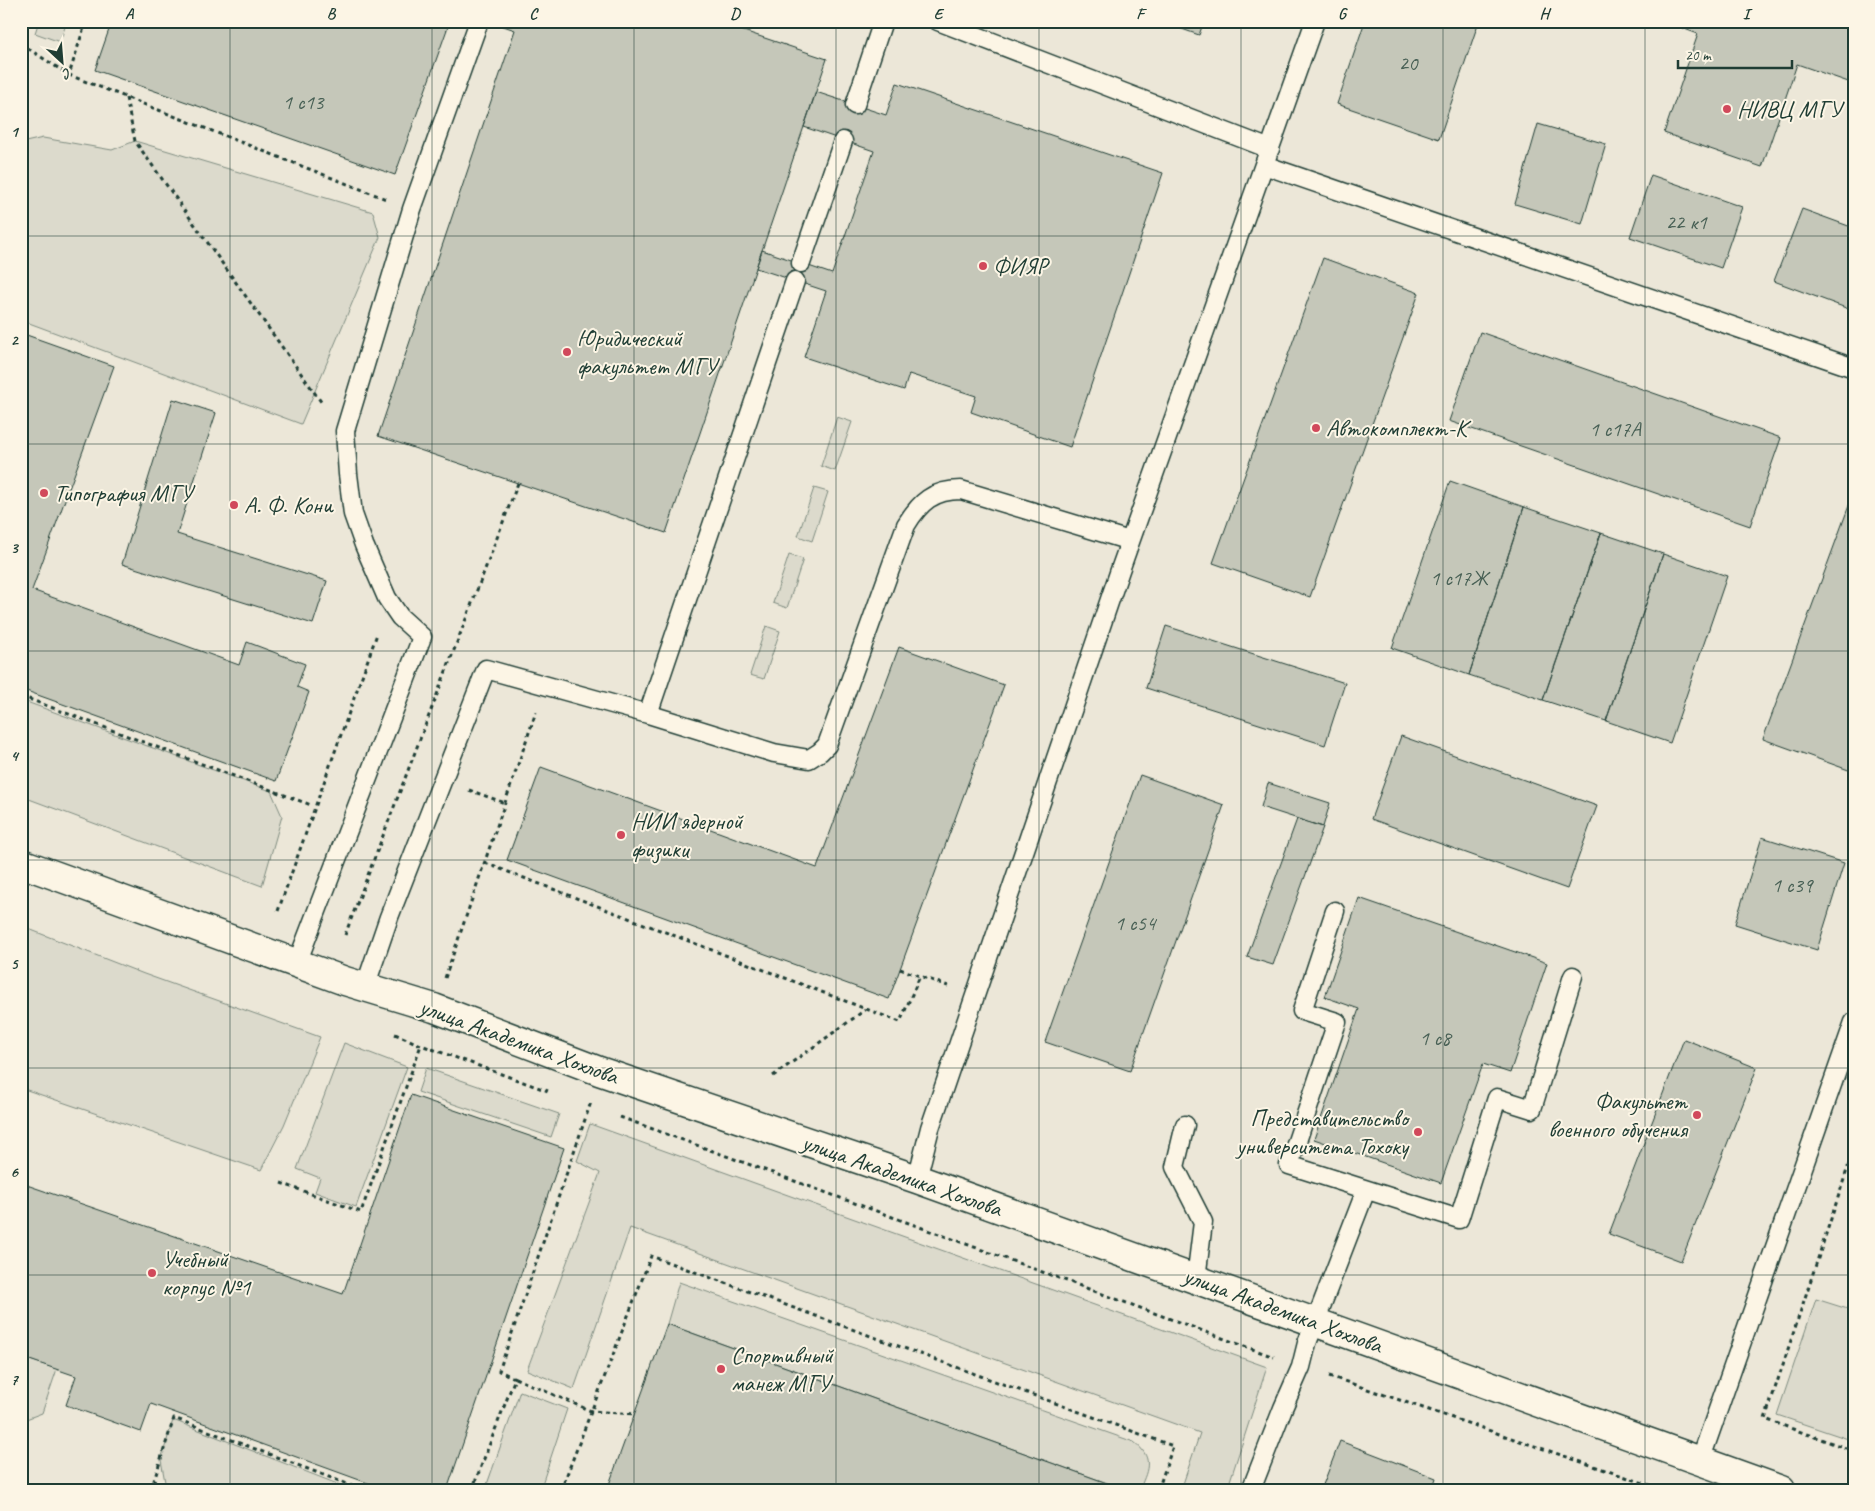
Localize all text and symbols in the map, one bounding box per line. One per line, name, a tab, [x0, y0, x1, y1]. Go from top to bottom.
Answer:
text: A	[125, 4, 135, 24]
text: B	[327, 4, 337, 24]
text: C	[529, 4, 539, 24]
text: D	[730, 4, 741, 24]
text: E	[934, 4, 945, 24]
text: F	[1136, 4, 1147, 24]
text: G	[1338, 4, 1348, 24]
text: H	[1539, 4, 1551, 24]
text: I	[1743, 4, 1753, 24]
north arrow	[38, 38, 88, 88]
scale bar	[1678, 38, 1791, 70]
text: 20 m	[1685, 46, 1712, 65]
house number: 20	[1399, 50, 1419, 76]
text: С	[59, 64, 74, 83]
house number: 1 с13	[283, 89, 325, 115]
place label: НИВЦ МГУ	[1737, 94, 1845, 124]
marker: НИВЦ МГУ	[1721, 103, 1733, 115]
text: 1	[10, 122, 19, 142]
house number: 22 к1	[1665, 209, 1708, 235]
place label: ФИЯР	[993, 251, 1050, 281]
marker: ФИЯР	[977, 260, 989, 272]
place label: Юридический факультет МГУ	[577, 323, 721, 381]
text: 2	[10, 330, 19, 350]
marker: Юридический факультет МГУ	[561, 346, 573, 358]
place label: Автокомплект-К	[1326, 413, 1472, 443]
house number: 1 с17А	[1589, 416, 1642, 442]
marker: Автокомплект-К	[1310, 422, 1322, 434]
place label: Типография МГУ	[54, 478, 196, 508]
marker: Типография МГУ	[38, 487, 50, 499]
place label: А. Ф. Кони	[244, 490, 334, 520]
marker: А. Ф. Кони	[228, 499, 240, 511]
text: 3	[10, 538, 19, 558]
house number: 1 с17Ж	[1430, 565, 1491, 591]
text: 4	[10, 746, 19, 766]
place label: НИИ ядерной физики	[631, 806, 744, 864]
marker: НИИ ядерной физики	[615, 829, 627, 841]
house number: 1 с39	[1772, 872, 1814, 898]
house number: 1 с54	[1115, 910, 1158, 936]
text: 5	[11, 954, 20, 974]
street label: улица Академика Хохлова	[414, 990, 624, 1091]
house number: 1 с8	[1419, 1025, 1453, 1051]
place label: Факультет военного обучения	[1548, 1086, 1689, 1144]
place label: Представительство университета Тохоку	[1234, 1103, 1411, 1161]
marker: Факультет военного обучения	[1691, 1109, 1703, 1121]
street label: улица Академика Хохлова	[796, 1126, 1007, 1224]
marker: Представительство университета Тохоку	[1412, 1126, 1424, 1138]
text: 6	[10, 1162, 19, 1182]
place label: Учебный корпус №1	[162, 1244, 252, 1302]
street label: улица Академика Хохлова	[1178, 1259, 1388, 1360]
marker: Учебный корпус №1	[146, 1267, 158, 1279]
place label: Спортивный манеж МГУ	[731, 1340, 835, 1398]
marker: Спортивный манеж МГУ	[715, 1363, 727, 1375]
text: 7	[10, 1370, 19, 1390]

